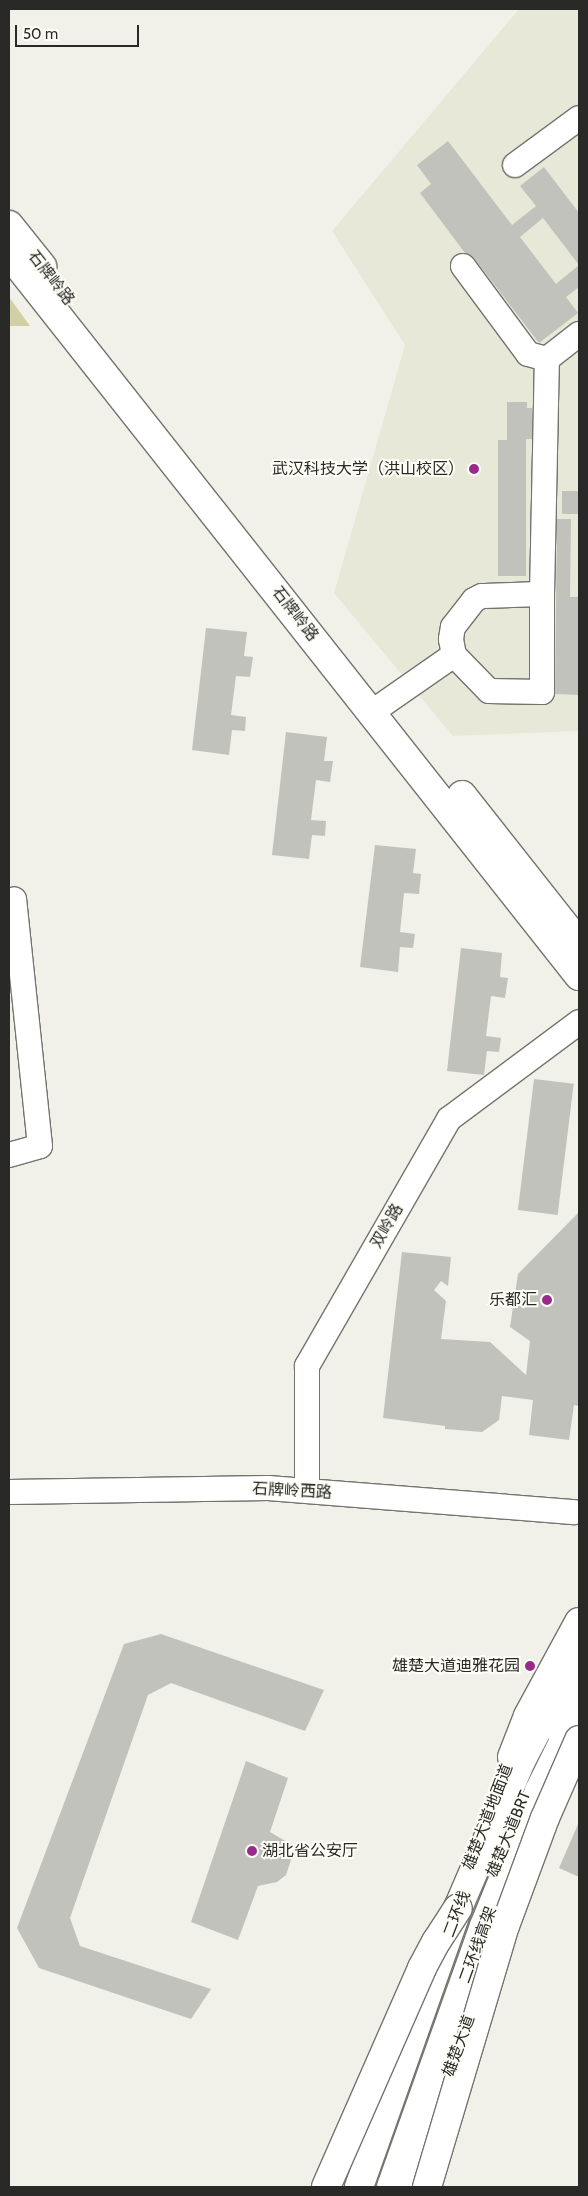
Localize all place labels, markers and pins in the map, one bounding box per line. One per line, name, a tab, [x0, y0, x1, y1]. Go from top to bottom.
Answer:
place label: 武汉科技大学（洪山校区）	[272, 459, 464, 479]
marker: 武汉科技大学（洪山校区）	[468, 463, 480, 475]
place label: 乐都汇	[489, 1290, 537, 1310]
marker: 乐都汇	[541, 1294, 553, 1306]
place label: 雄楚大道迪雅花园	[392, 1656, 520, 1676]
marker: 雄楚大道迪雅花园	[524, 1660, 536, 1672]
place label: 湖北省公安厅	[262, 1841, 358, 1861]
marker: 湖北省公安厅	[246, 1845, 258, 1857]

